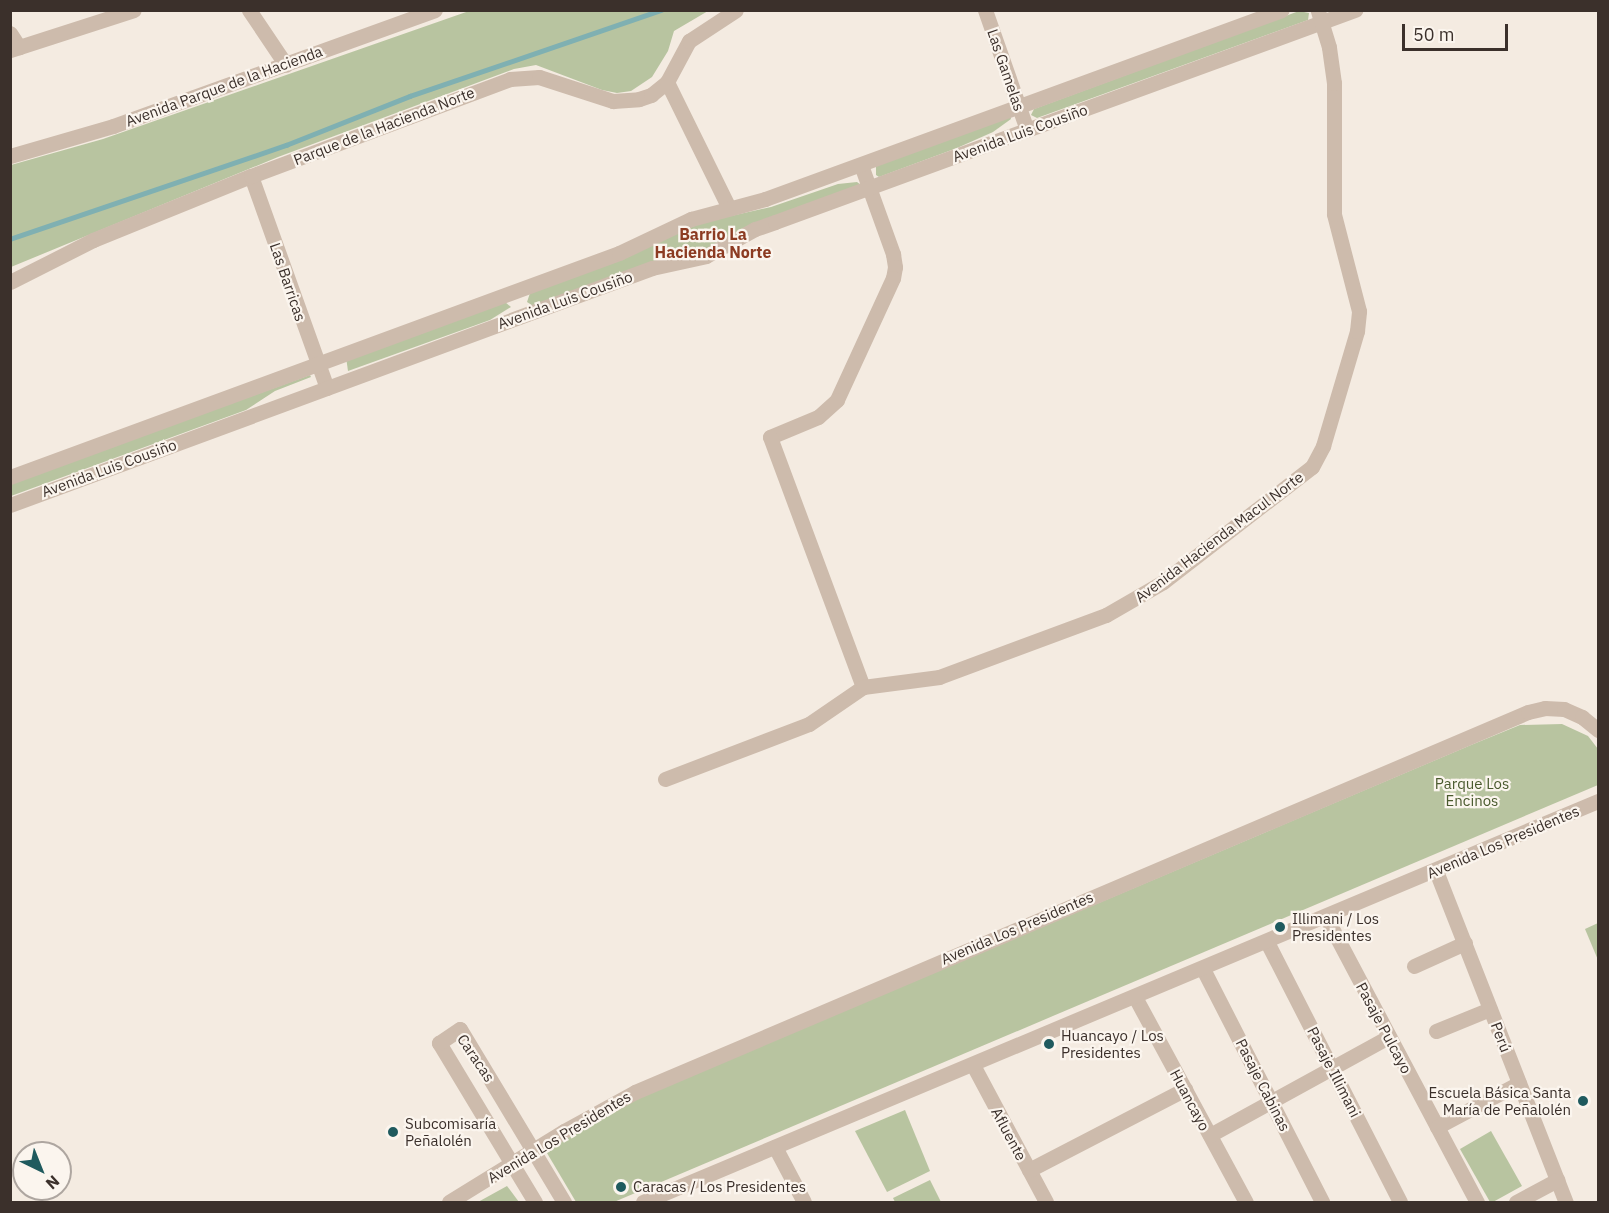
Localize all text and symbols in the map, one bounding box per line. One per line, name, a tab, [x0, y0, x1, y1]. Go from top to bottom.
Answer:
scale bar	[1405, 12, 1512, 50]
text: 50 m	[1413, 23, 1455, 46]
street label: Las Gamelas	[984, 27, 1028, 113]
street label: Avenida Parque de la Hacienda	[123, 42, 325, 130]
street label: Parque de la Hacienda Norte	[291, 83, 477, 169]
street label: Avenida Luis Cousiño	[950, 100, 1090, 166]
district label: Barrio La Hacienda Norte	[655, 224, 771, 262]
street label: Las Barricas	[266, 240, 310, 324]
street label: Avenida Luis Cousiño	[495, 267, 635, 333]
street label: Avenida Luis Cousiño	[39, 435, 179, 501]
street label: Avenida Hacienda Macul Norte	[1131, 468, 1307, 606]
park label: Parque Los Encinos	[1435, 774, 1509, 809]
street label: Avenida Los Presidentes	[1424, 802, 1582, 882]
street label: Avenida Los Presidentes	[938, 888, 1096, 968]
place label: Illimani / Los Presidentes	[1292, 909, 1379, 944]
marker: Illimani / Los Presidentes	[1273, 920, 1287, 934]
street label: Pasaje Pulcayo	[1352, 979, 1416, 1077]
street label: Perú	[1487, 1019, 1515, 1055]
street label: Pasaje Illimani	[1304, 1024, 1364, 1120]
place label: Huancayo / Los Presidentes	[1061, 1026, 1164, 1061]
street label: Caracas	[454, 1031, 498, 1085]
street label: Pasaje Cabinas	[1232, 1036, 1294, 1134]
marker: Huancayo / Los Presidentes	[1042, 1037, 1056, 1051]
street label: Huancayo	[1166, 1066, 1214, 1134]
place label: Escuela Básica Santa María de Peñalolén	[1429, 1083, 1571, 1118]
street label: Avenida Los Presidentes	[484, 1087, 634, 1187]
marker: Escuela Básica Santa María de Peñalolén	[1576, 1094, 1590, 1108]
street label: Afluente	[988, 1104, 1030, 1164]
place label: Subcomisaría Peñalolén	[405, 1114, 496, 1149]
marker: Subcomisaría Peñalolén	[386, 1125, 400, 1139]
north arrow	[12, 1141, 72, 1201]
text: N	[42, 1171, 64, 1194]
place label: Caracas / Los Presidentes	[633, 1178, 806, 1196]
marker: Caracas / Los Presidentes	[614, 1180, 628, 1194]

